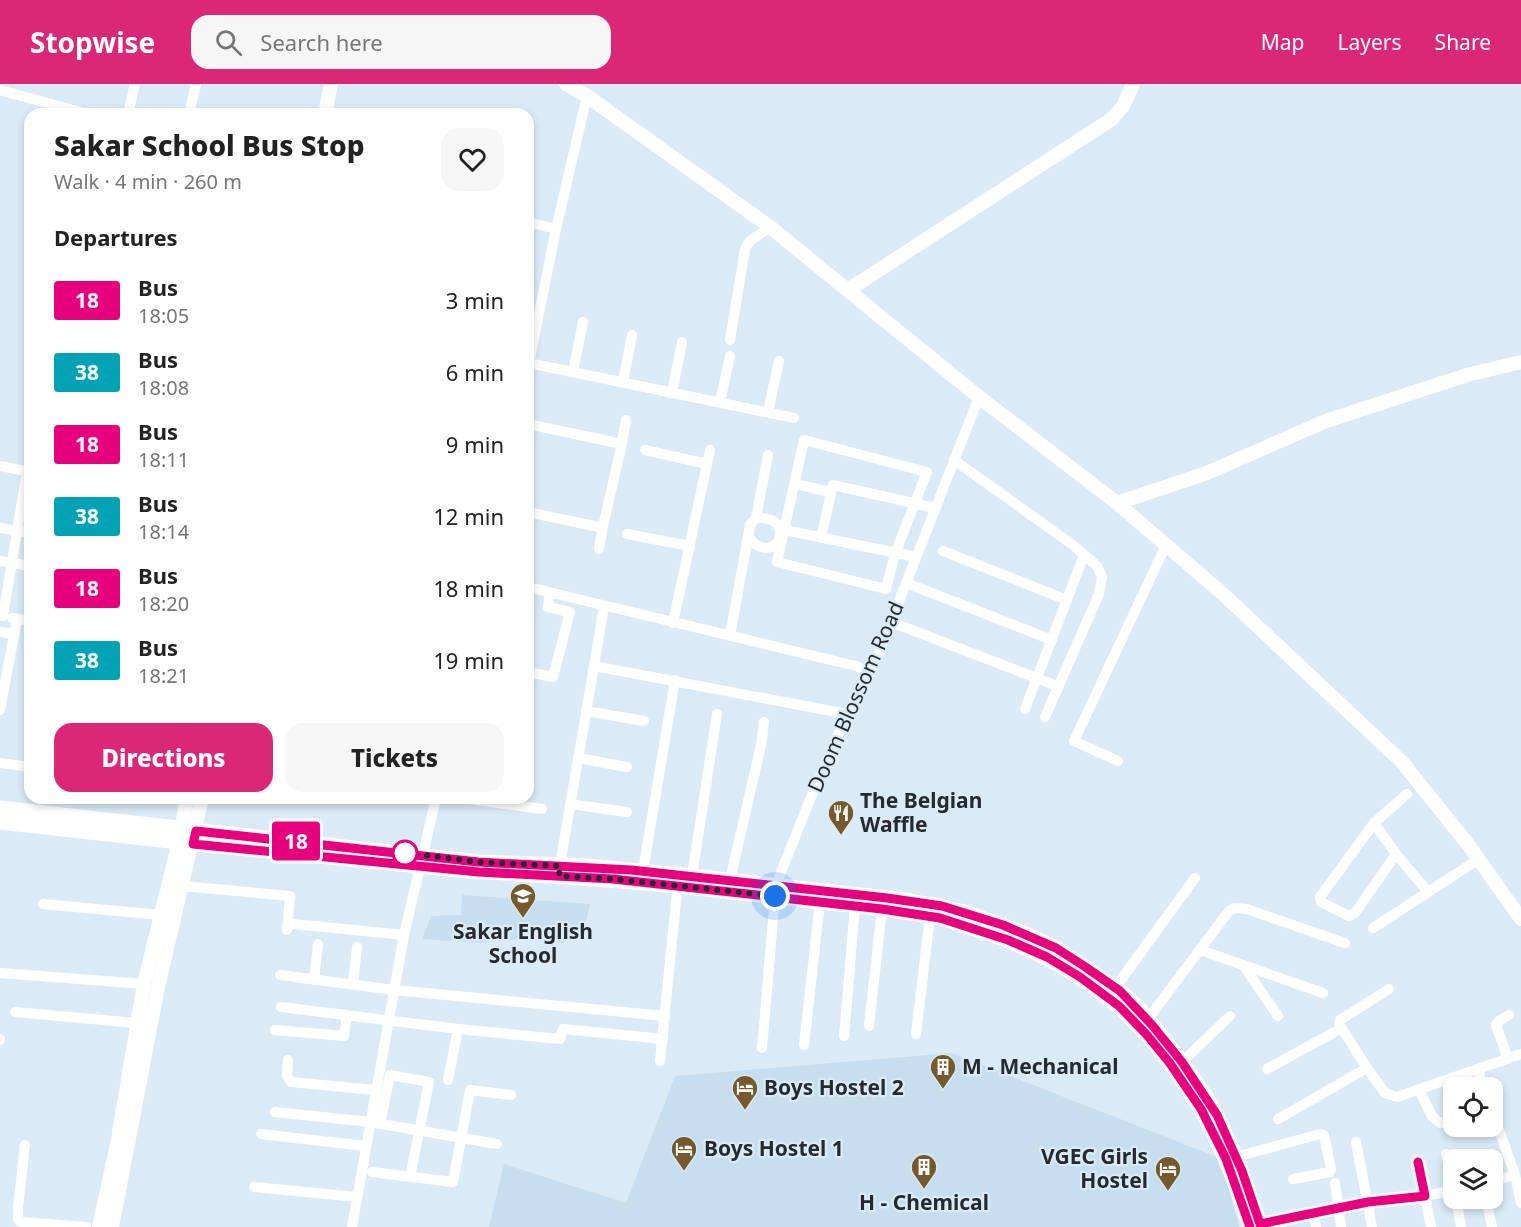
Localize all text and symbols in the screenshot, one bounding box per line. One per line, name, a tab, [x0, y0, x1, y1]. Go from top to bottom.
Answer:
search box	[191, 15, 611, 69]
text: Stopwise	[30, 23, 155, 61]
icon: search	[212, 26, 245, 59]
text: Search here	[260, 27, 383, 57]
text: Map	[1261, 28, 1305, 56]
text: Layers	[1338, 28, 1402, 56]
text: Share	[1435, 28, 1491, 56]
text: Sakar School Bus Stop	[54, 126, 365, 164]
button: heart	[441, 128, 504, 191]
text: Walk · 4 min · 260 m	[54, 168, 242, 195]
text: Departures	[54, 222, 178, 252]
text: Bus	[138, 272, 178, 302]
text: 3 min	[446, 285, 504, 315]
text: 18	[75, 286, 99, 314]
text: 18:05	[138, 302, 189, 329]
text: Bus	[138, 344, 178, 374]
text: 6 min	[446, 357, 504, 387]
text: 38	[75, 358, 99, 386]
text: 18:08	[138, 374, 189, 401]
text: Bus	[138, 416, 178, 446]
text: 9 min	[446, 429, 504, 459]
text: 18	[75, 430, 99, 458]
text: 18:11	[138, 446, 189, 473]
text: Bus	[138, 488, 178, 518]
text: 12 min	[433, 501, 504, 531]
text: 38	[75, 502, 99, 530]
text: 18:14	[138, 518, 189, 545]
text: Bus	[138, 560, 178, 590]
text: 18 min	[433, 573, 504, 603]
text: 18	[75, 574, 99, 602]
text: 18:20	[138, 590, 189, 617]
street label: Doom Blossom Road	[800, 597, 910, 796]
text: Bus	[138, 632, 178, 662]
text: 19 min	[433, 645, 504, 675]
text: 38	[75, 646, 99, 674]
text: 18:21	[138, 662, 189, 689]
button: Directions	[54, 723, 273, 792]
button: Tickets	[285, 723, 504, 792]
place label: The Belgian Waffle	[860, 786, 982, 838]
restaurant icon: The Belgian Waffle	[826, 798, 856, 836]
line badge: 18	[269, 822, 323, 861]
text: 18	[284, 827, 308, 855]
unlabelled marker	[392, 840, 418, 866]
school or university icon: Sakar English School	[508, 881, 538, 919]
your location	[760, 881, 790, 911]
place label: Sakar English School	[453, 917, 593, 969]
building icon: M - Mechanical	[928, 1052, 958, 1090]
place label: M - Mechanical	[962, 1052, 1118, 1080]
hotel icon: Boys Hostel 2	[730, 1073, 760, 1111]
place label: Boys Hostel 2	[764, 1073, 904, 1101]
map controls	[1443, 1077, 1503, 1209]
button: locate	[1443, 1077, 1503, 1137]
hotel icon: Boys Hostel 1	[669, 1134, 699, 1172]
place label: Boys Hostel 1	[704, 1134, 844, 1162]
place label: VGEC Girls Hostel	[1041, 1142, 1148, 1194]
button: layers	[1443, 1149, 1503, 1209]
building icon: H - Chemical	[909, 1152, 939, 1190]
hotel icon: VGEC Girls Hostel	[1153, 1154, 1183, 1192]
place label: H - Chemical	[859, 1188, 989, 1216]

